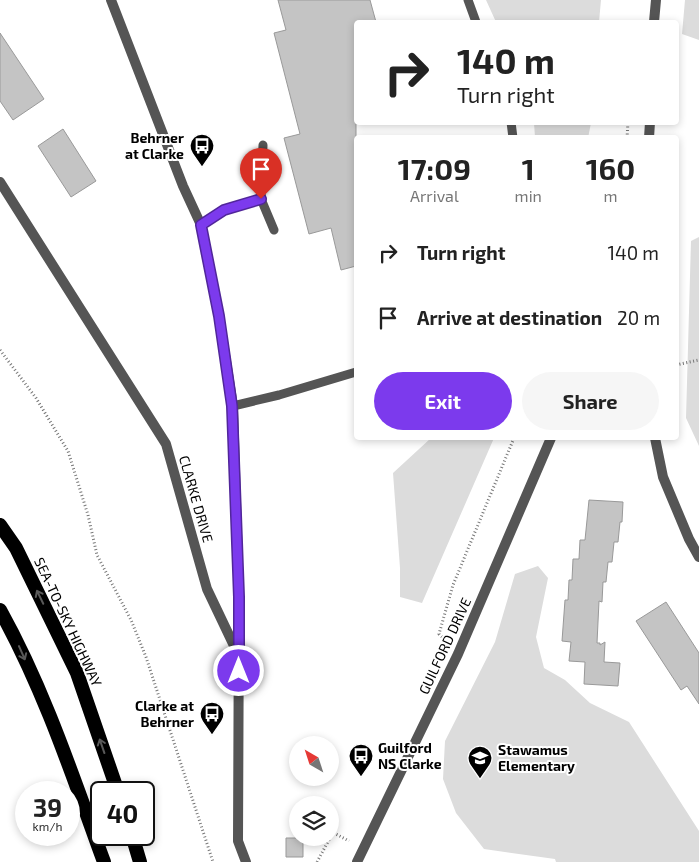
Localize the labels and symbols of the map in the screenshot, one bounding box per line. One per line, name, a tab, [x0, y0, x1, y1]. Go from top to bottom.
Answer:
place label: Behrner at Clarke	[125, 129, 184, 162]
bus stop icon: Behrner at Clarke	[189, 133, 215, 167]
pin	[240, 148, 282, 199]
street label: CLARKE DRIVE	[176, 453, 217, 544]
street label: SEA-TO-SKY HIGHWAY	[31, 555, 106, 689]
one-way arrow	[34, 590, 44, 605]
street label: GUILFORD DRIVE	[415, 595, 474, 697]
position arrow	[212, 644, 264, 696]
one-way arrow	[17, 645, 27, 660]
place label: Clarke at Behrner	[135, 697, 194, 730]
bus stop icon: Clarke at Behrner	[199, 701, 225, 735]
north arrow	[289, 736, 339, 786]
one-way arrow	[97, 739, 106, 755]
place label: Guilford NS Clarke	[378, 739, 442, 772]
place label: Stawamus Elementary	[498, 741, 575, 774]
bus stop icon: Guilford NS Clarke	[348, 743, 374, 777]
school or university icon: Stawamus Elementary	[467, 745, 493, 779]
speed limit sign: 40	[90, 781, 155, 846]

